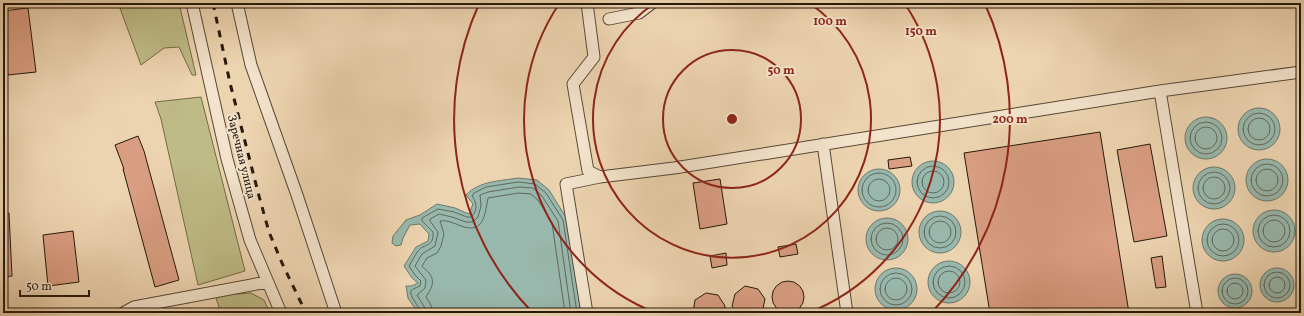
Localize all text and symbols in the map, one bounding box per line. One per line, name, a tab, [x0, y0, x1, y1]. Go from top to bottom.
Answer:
text: 100 m	[813, 14, 847, 30]
text: 150 m	[905, 24, 937, 40]
text: 50 m	[767, 63, 795, 79]
centre of rings	[725, 112, 739, 126]
text: 200 m	[992, 112, 1028, 128]
street label: Заречная улица	[223, 113, 259, 201]
scale bar	[20, 272, 89, 298]
text: 50 m	[26, 279, 52, 295]

